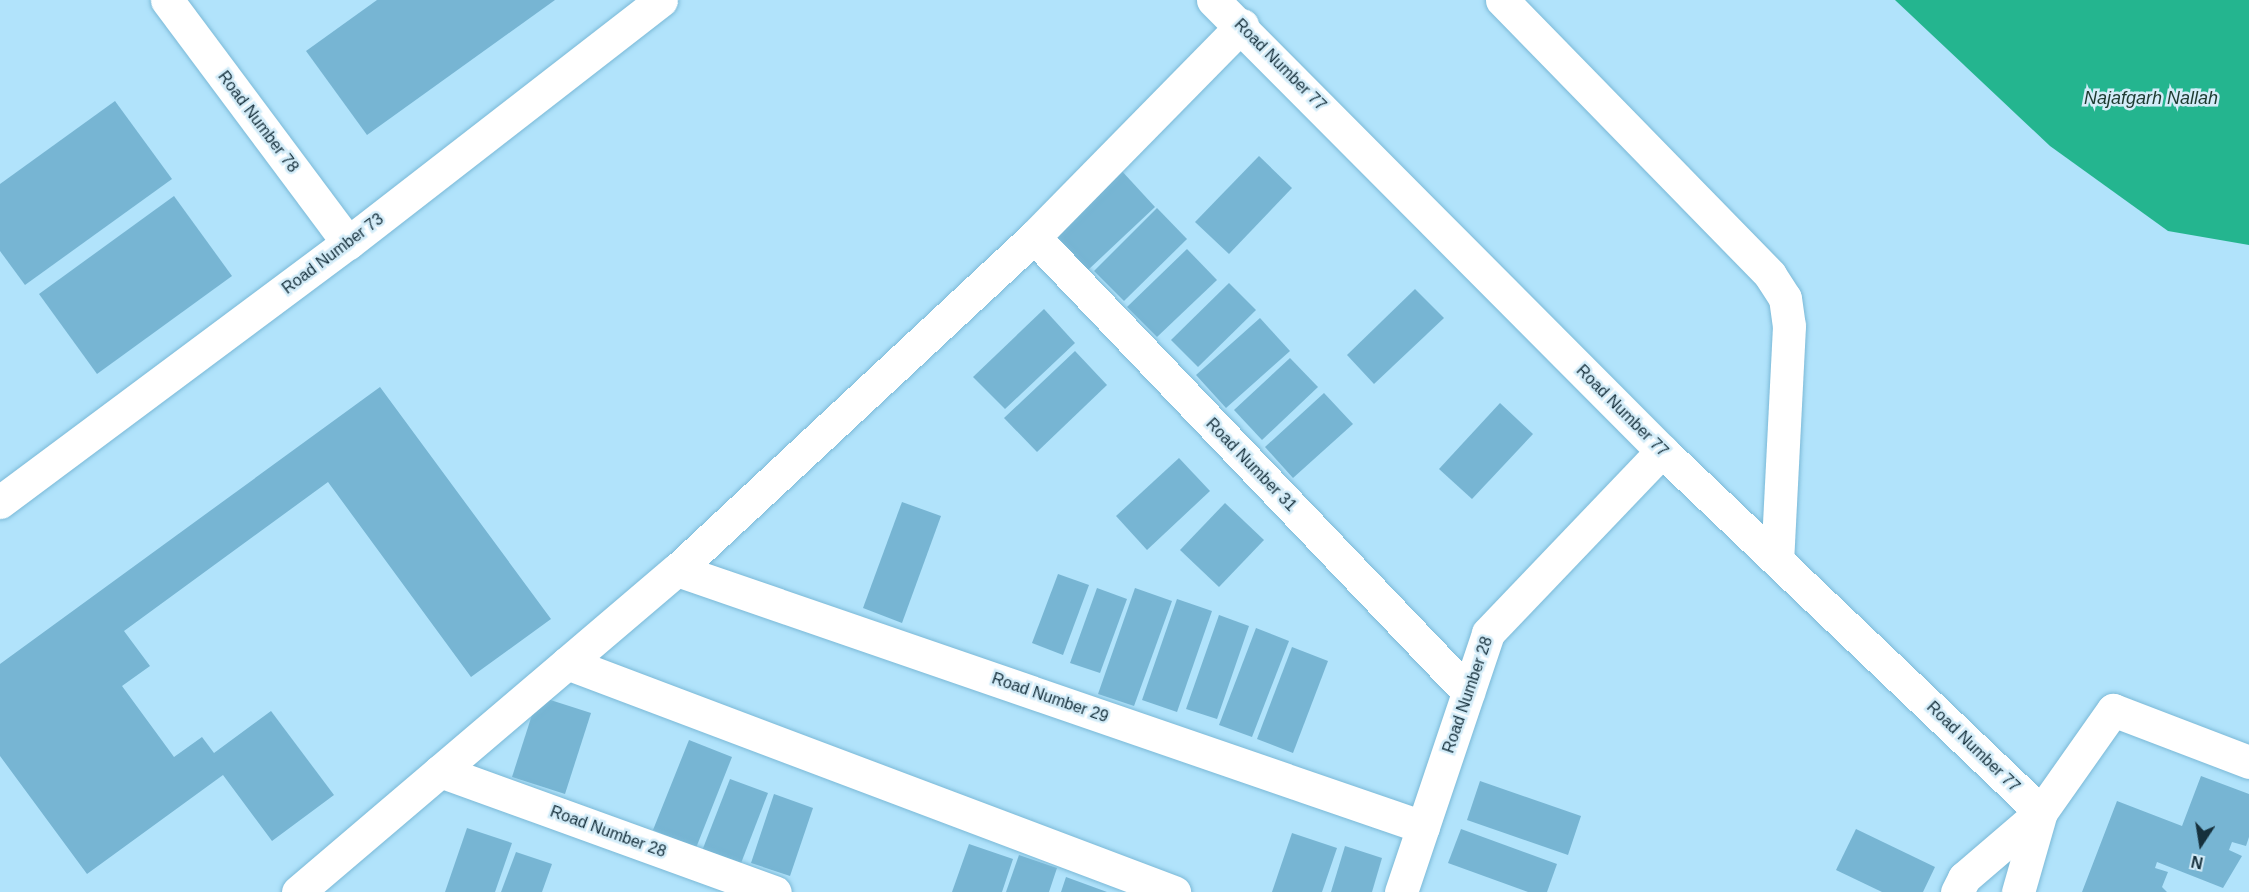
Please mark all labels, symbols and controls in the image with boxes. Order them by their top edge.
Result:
street label: Road Number 77 [1230,15,1330,115]
street label: Road Number 78 [214,68,302,176]
water label: Najafgarh Nallah [2084,87,2218,109]
street label: Road Number 73 [279,210,387,298]
street label: Road Number 77 [1572,361,1672,461]
street label: Road Number 31 [1202,415,1300,515]
street label: Road Number 28 [1439,634,1497,756]
street label: Road Number 29 [989,669,1111,727]
street label: Road Number 77 [1923,698,2023,796]
street label: Road Number 28 [547,802,669,862]
north arrow [2171,814,2231,874]
text: N [2190,853,2205,872]

